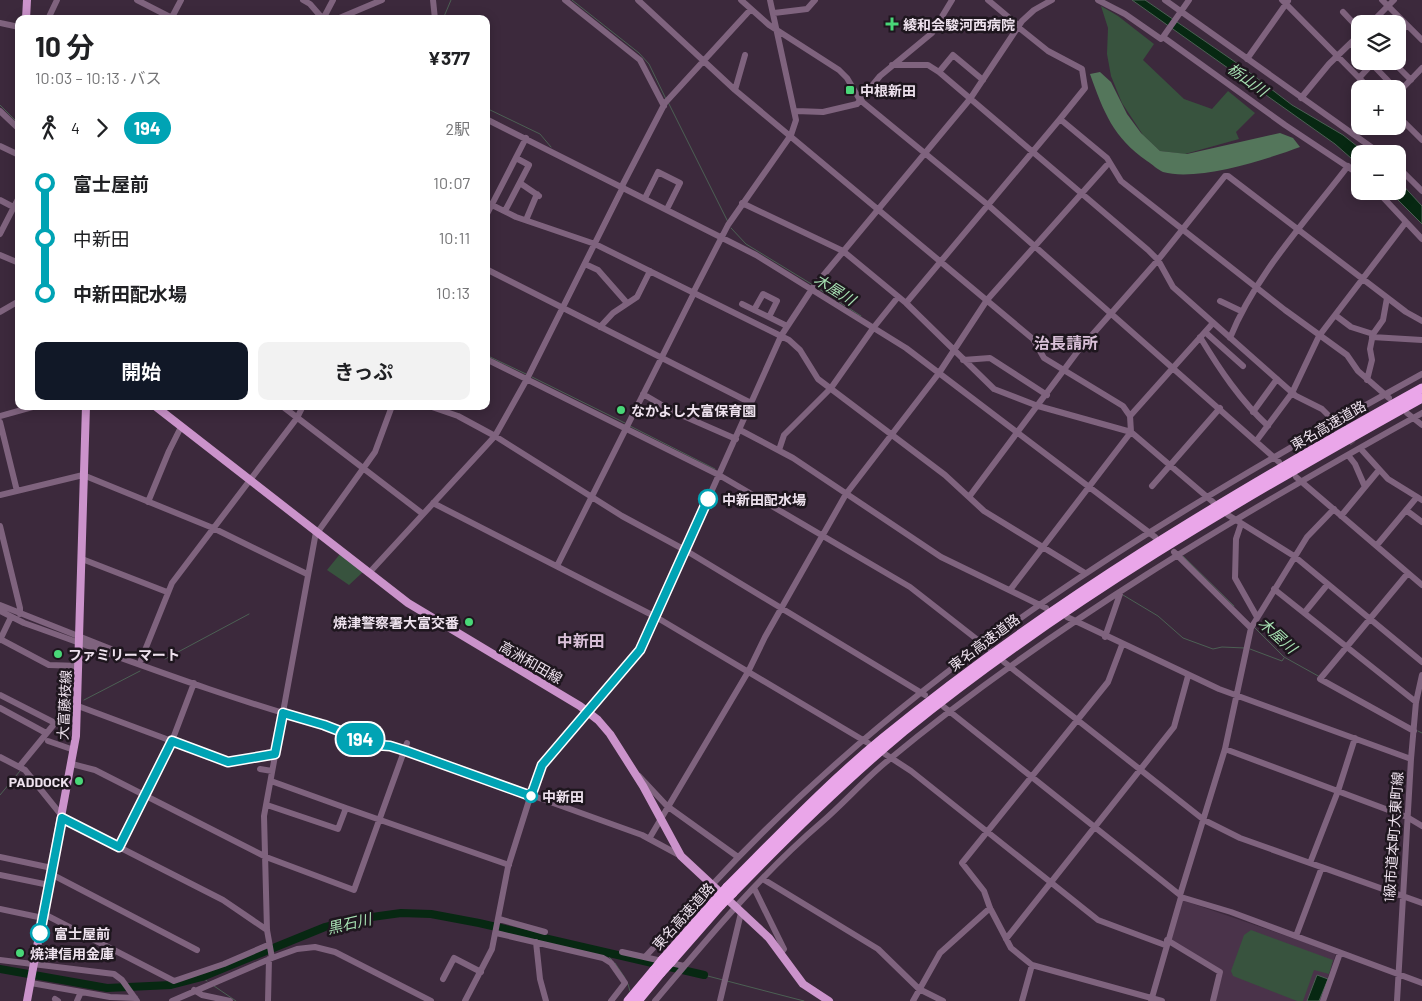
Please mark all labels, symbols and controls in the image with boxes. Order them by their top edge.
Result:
map controls [1351,15,1406,200]
button: layers [1351,15,1406,70]
place label: 綾和会駿河西病院 [903,16,1015,33]
marker: 綾和会駿河西病院 [885,17,899,31]
text: 10 分 [35,29,94,63]
text: ¥377 [428,46,470,69]
water label: 栃山川 [1225,58,1273,101]
text: 10:03 – 10:13 · バス [35,68,162,87]
button: + [1351,80,1406,135]
place label: 中根新田 [860,82,916,99]
marker: 中根新田 [844,84,856,96]
icon: walk [35,114,63,142]
icon: forward [88,114,116,142]
text: 194 [134,117,161,139]
text: 4 [71,118,80,137]
text: 2駅 [445,119,470,138]
button: − [1351,145,1406,200]
text: 富士屋前 [73,172,149,195]
text: 10:07 [433,173,470,192]
text: 中新田 [73,227,130,250]
text: 10:11 [439,228,470,247]
water label: 木屋川 [811,269,861,310]
text: 中新田配水場 [73,282,187,305]
text: 10:13 [436,283,470,302]
district label: 治長請所 [1034,333,1098,352]
button: 開始 [35,342,248,400]
button: きっぷ [258,342,470,400]
street label: 東名高速道路 [1287,397,1369,453]
place label: なかよし大富保育園 [631,402,756,419]
marker: なかよし大富保育園 [615,404,627,416]
marker: 中新田配水場 [698,489,718,509]
place label: 中新田配水場 [722,491,806,508]
street label: 東名高速道路 [945,610,1023,674]
water label: 木屋川 [1255,613,1302,658]
place label: 焼津警察署大富交番 [333,614,459,631]
marker: 焼津警察署大富交番 [463,616,475,628]
district label: 中新田 [557,631,605,650]
street label: 高洲和田線 [496,637,566,687]
place label: ファミリーマート [68,646,180,663]
marker: ファミリーマート [52,648,64,660]
street label: 大富藤枝線 [54,670,74,740]
line badge: 194 [331,723,389,755]
text: 194 [347,728,373,750]
street label: 1級市道本町大東町線 [1380,771,1406,903]
place label: PADDOCK [9,773,69,790]
marker: PADDOCK [73,775,85,787]
place label: 中新田 [542,788,584,805]
marker: 中新田 [524,789,538,803]
street label: 東名高速道路 [649,879,717,953]
water label: 黒石川 [325,909,375,937]
marker: 富士屋前 [30,923,50,943]
place label: 富士屋前 [54,925,110,942]
place label: 焼津信用金庫 [30,945,114,962]
marker: 焼津信用金庫 [14,947,26,959]

